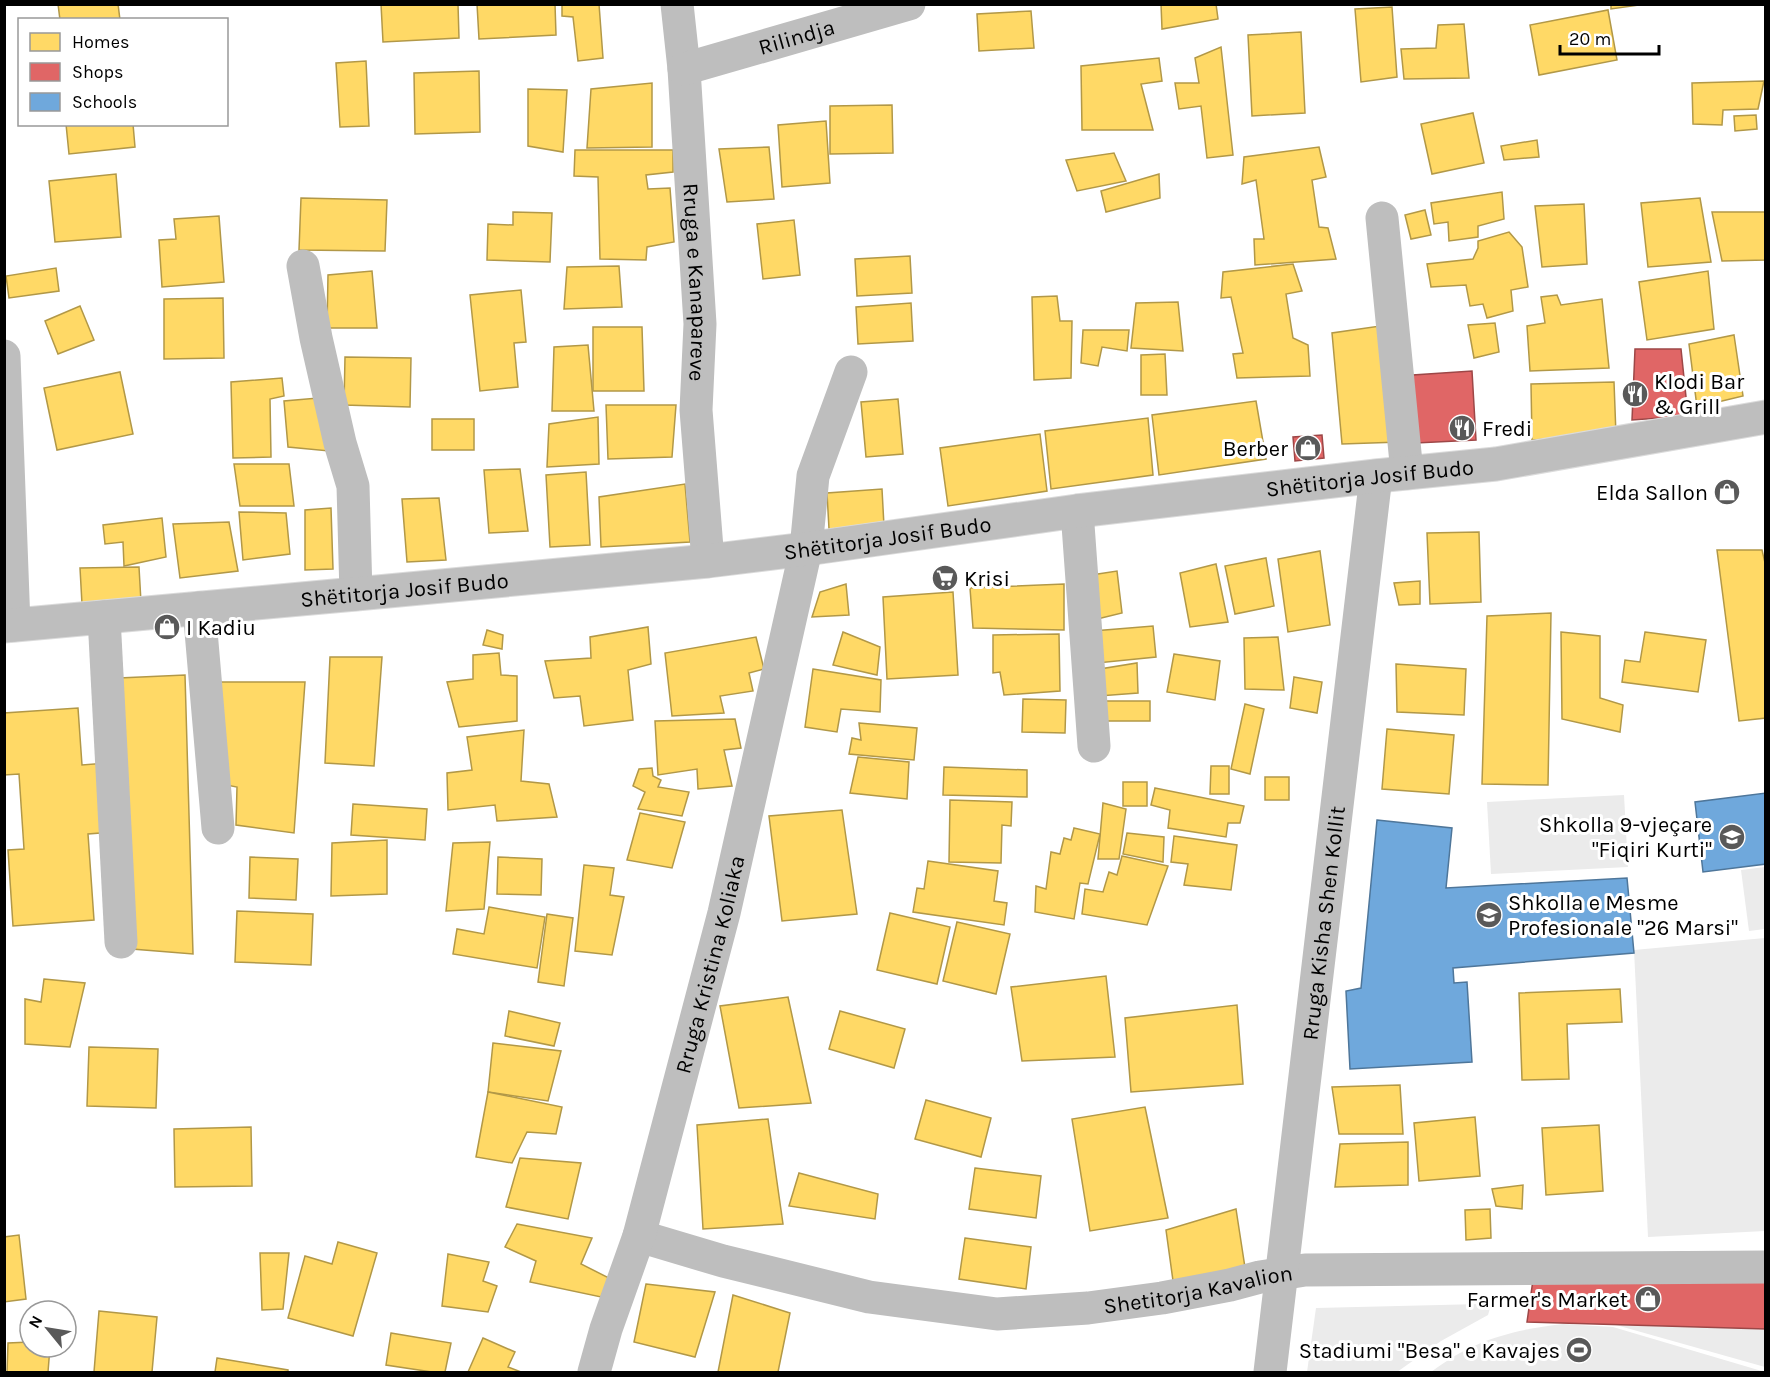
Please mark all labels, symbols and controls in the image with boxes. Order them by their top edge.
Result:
street label: Rilindja [756,14,838,61]
legend [18,18,228,126]
scale bar [1560,18,1659,56]
text: 20 m [1569,28,1611,50]
text: Homes [72,31,129,53]
text: Shops [72,61,124,83]
text: Schools [72,91,137,113]
street label: Rruga e Kanapareve [677,182,712,382]
place label: Klodi Bar & Grill [1654,369,1744,420]
restaurant icon: Klodi Bar & Grill [1620,379,1650,409]
restaurant icon: Fredi [1447,413,1477,443]
place label: Fredi [1482,416,1532,442]
shop icon: Berber [1293,433,1323,463]
place label: Berber [1223,436,1288,462]
street label: Shëtitorja Josif Budo [1264,454,1475,503]
shop icon: Elda Sallon [1712,477,1742,507]
place label: Elda Sallon [1596,480,1708,506]
street label: Shëtitorja Josif Budo [782,511,993,566]
supermarket icon: Krisi [930,563,960,593]
place label: Krisi [964,566,1010,592]
street label: Shëtitorja Josif Budo [299,568,510,613]
shop icon: I Kadiu [152,612,182,642]
place label: I Kadiu [186,615,256,641]
street label: Rruga Kisha Shen Kollit [1297,805,1351,1042]
place label: Shkolla 9-vjeçare "Fiqiri Kurti" [1539,812,1712,863]
school or university icon: Shkolla 9-vjeçare "Fiqiri Kurti" [1717,822,1747,852]
street label: Rruga Kristina Koliaka [670,853,751,1077]
place label: Shkolla e Mesme Profesionale "26 Marsi" [1508,890,1738,941]
school or university icon: Shkolla e Mesme Profesionale "26 Marsi" [1474,900,1504,930]
street label: Shetitorja Kavalion [1102,1260,1294,1320]
shop icon: Farmer's Market [1633,1284,1663,1314]
place label: Farmer's Market [1467,1287,1628,1313]
north arrow [18,1299,78,1359]
text: N [24,1312,47,1331]
sports icon: Stadiumi "Besa" e Kavajes [1564,1335,1594,1365]
place label: Stadiumi "Besa" e Kavajes [1299,1338,1560,1364]

